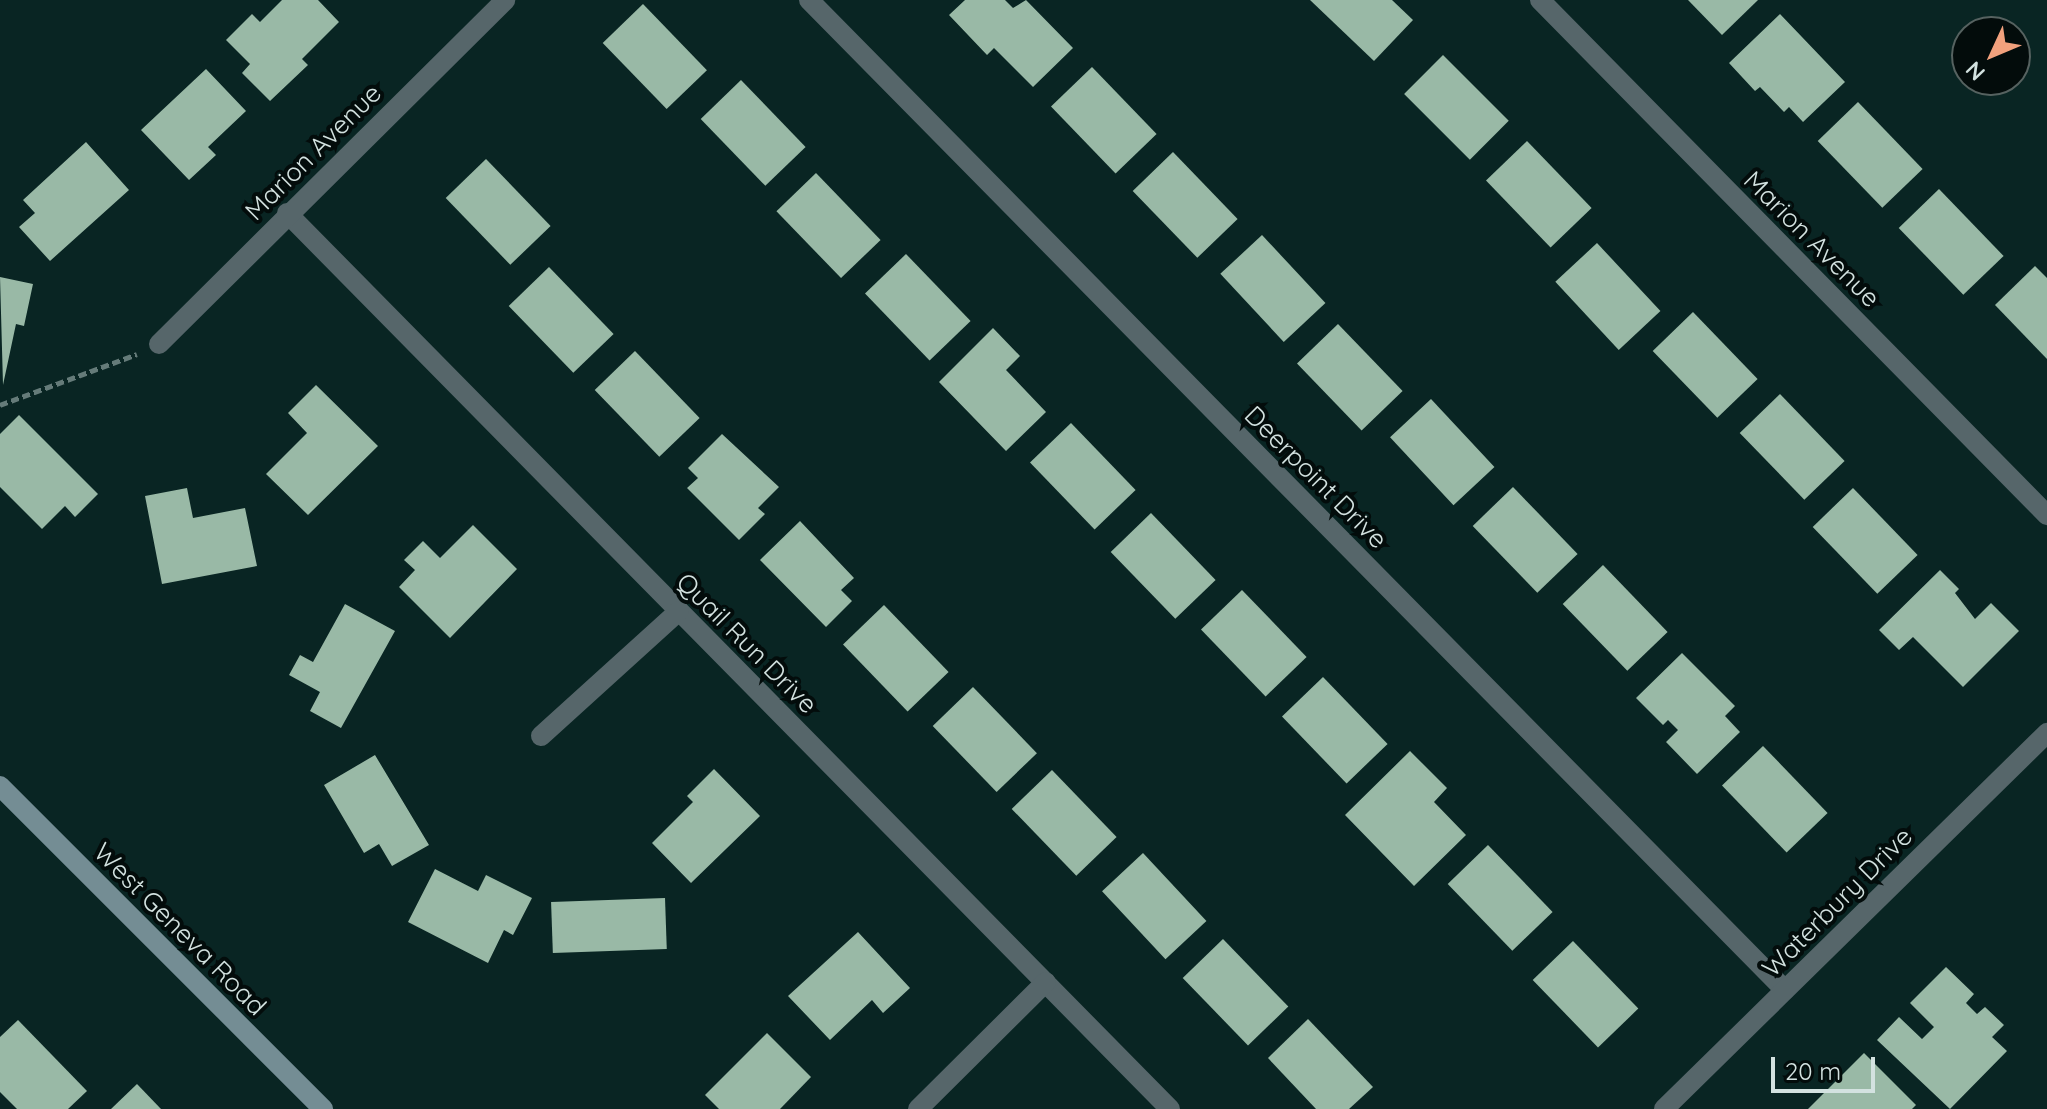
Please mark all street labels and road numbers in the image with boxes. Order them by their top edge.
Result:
street label: Marion Avenue [238,77,388,227]
street label: Marion Avenue [1737,164,1887,314]
street label: Deerpoint Drive [1238,399,1394,555]
street label: Quail Run Drive [670,566,824,720]
street label: Waterbury Drive [1756,821,1918,983]
street label: West Geneva Road [87,836,273,1022]

